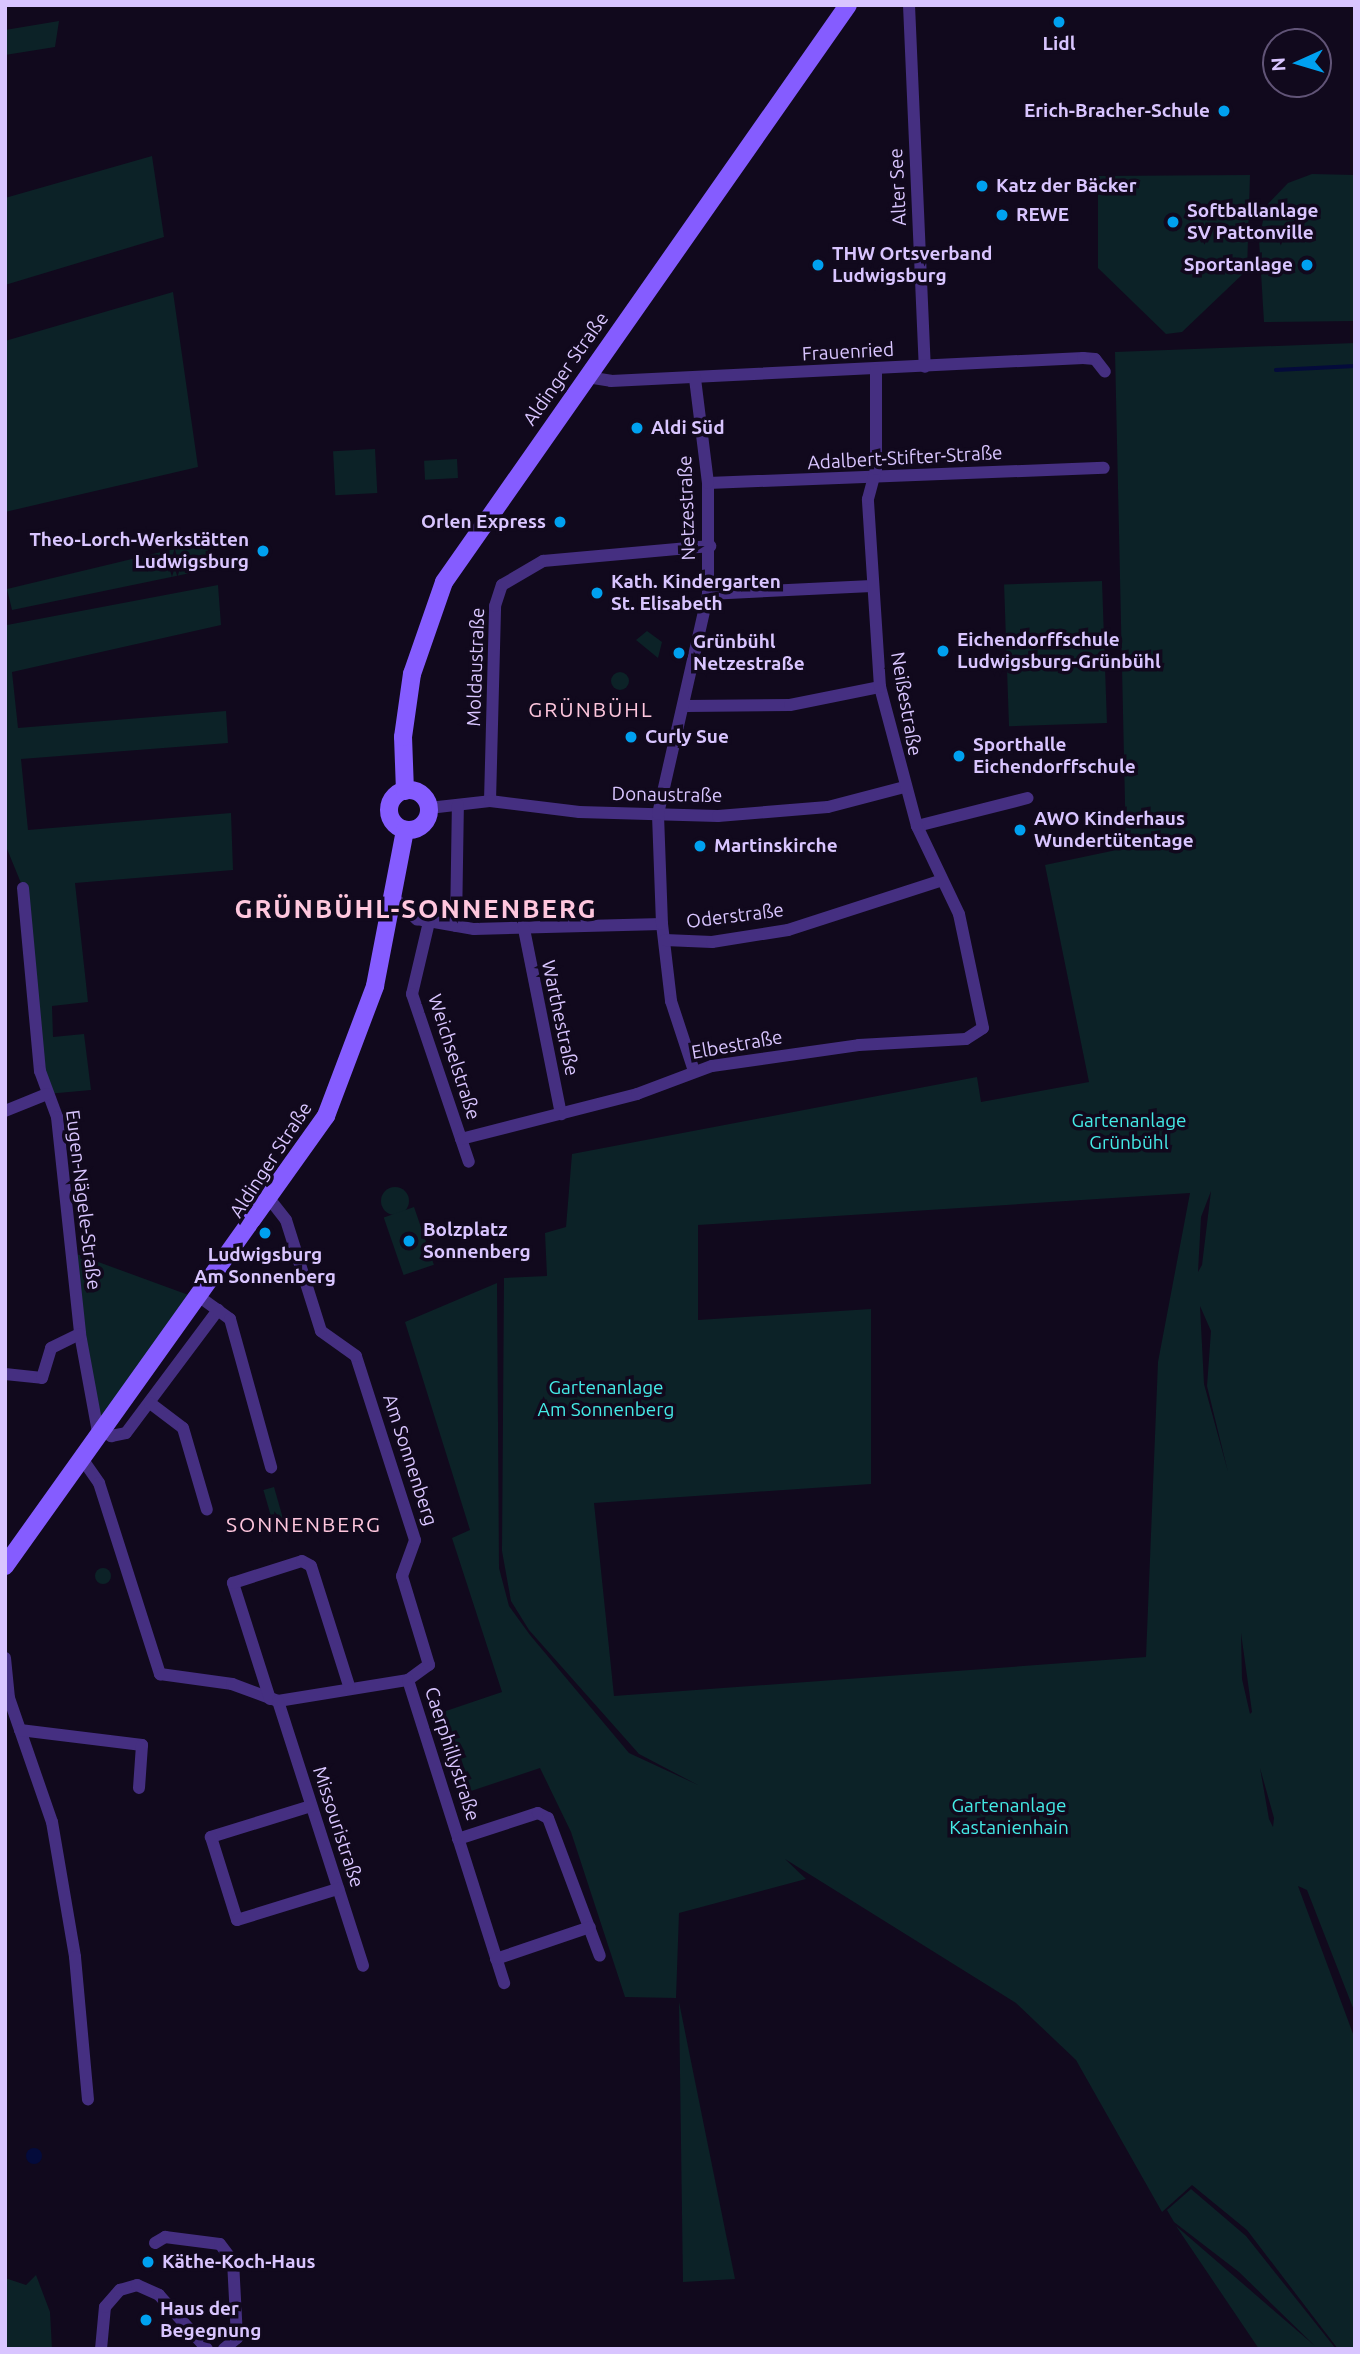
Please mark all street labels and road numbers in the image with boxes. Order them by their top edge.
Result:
street label: Alter See [885,148,911,226]
street label: Aldinger Straße [518,308,614,430]
street label: Frauenried [801,338,895,366]
street label: Adalbert-Stifter-Straße [807,442,1003,474]
street label: Netzestraße [674,455,700,561]
street label: Moldaustraße [463,607,489,727]
street label: Neißestraße [886,650,926,758]
street label: Donaustraße [612,783,722,807]
street label: Oderstraße [685,899,785,933]
street label: Warthestraße [537,958,583,1078]
street label: Weichselstraße [423,991,485,1123]
street label: Elbestraße [690,1026,784,1064]
street label: Aldinger Straße [225,1098,317,1222]
street label: Eugen-Nägele-Straße [61,1109,105,1291]
street label: Am Sonnenberg [378,1391,442,1529]
street label: Caerphillystraße [420,1684,484,1824]
street label: Missouristraße [308,1764,368,1890]

